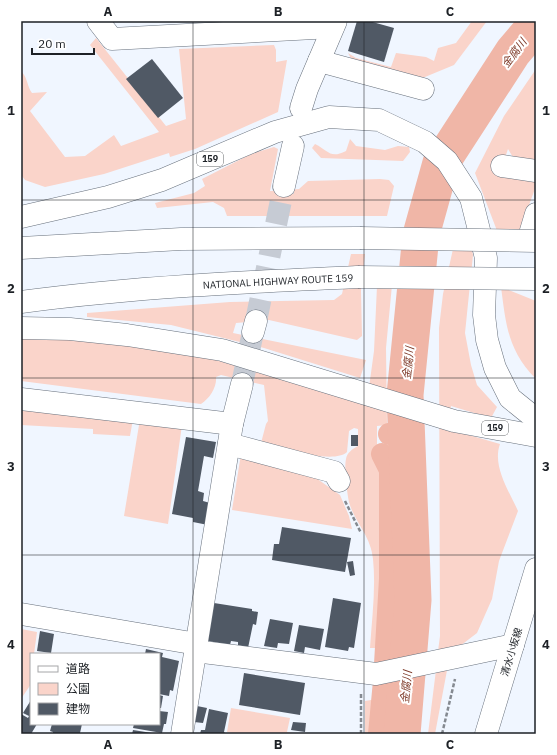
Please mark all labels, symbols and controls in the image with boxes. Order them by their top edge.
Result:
text: A [104,3,113,20]
text: B [274,3,283,20]
text: C [446,3,455,20]
scale bar [32,30,94,56]
water label: 金腐川 [498,35,530,70]
text: 20 m [38,36,66,51]
text: 1 [7,102,15,119]
text: 1 [542,102,550,119]
road number: 159 [197,152,223,166]
street label: NATIONAL HIGHWAY ROUTE 159 [202,271,354,292]
text: 2 [7,280,15,297]
text: 2 [542,280,550,297]
water label: 金腐川 [399,345,417,380]
road number: 159 [482,421,508,435]
text: 3 [7,458,15,475]
text: 3 [542,458,550,475]
street label: 清水小坂線 [498,626,525,678]
text: 4 [7,636,15,653]
text: 4 [542,636,550,653]
legend [30,653,160,725]
text: 道路 [66,661,90,676]
water label: 金腐川 [398,669,414,704]
text: 公園 [66,681,90,696]
text: 建物 [66,701,90,716]
text: A [104,736,113,753]
text: B [274,736,283,753]
text: C [446,736,455,753]

